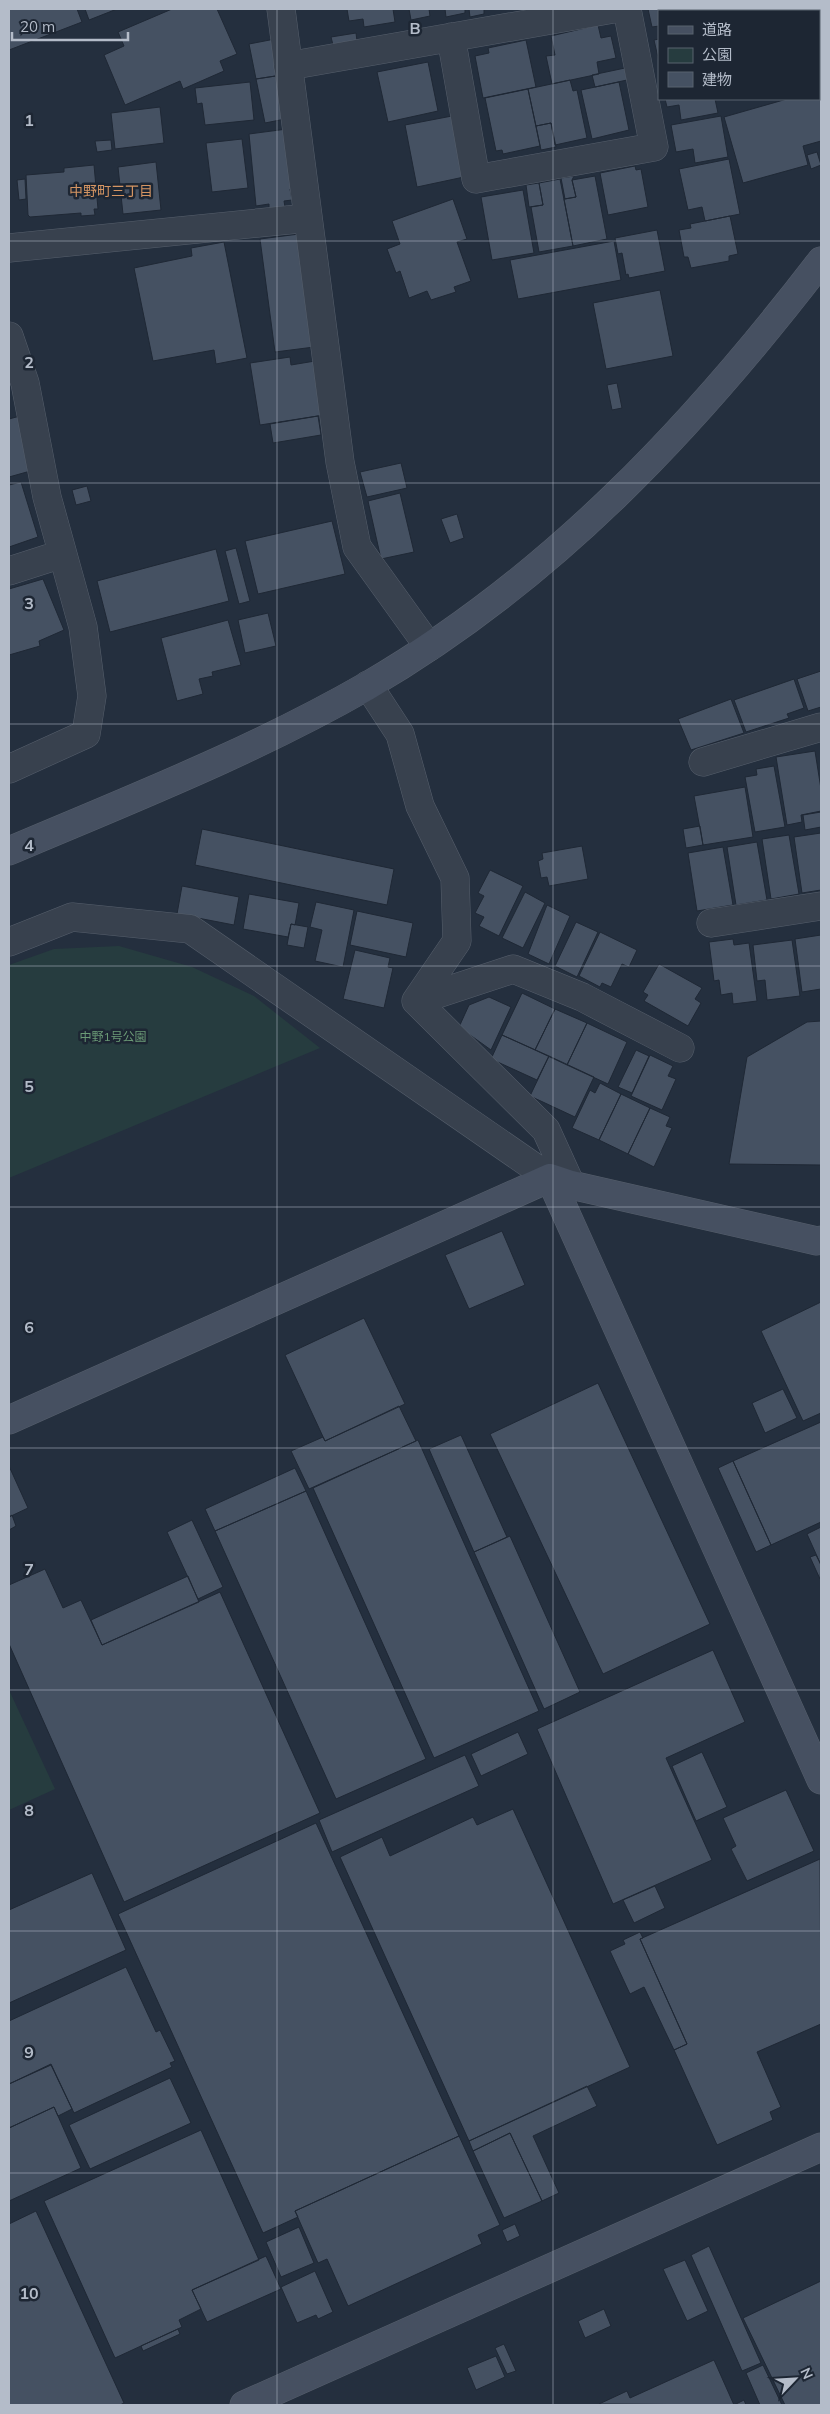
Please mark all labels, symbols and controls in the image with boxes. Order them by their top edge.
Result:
scale bar [12,10,129,42]
legend [658,10,820,100]
text: 20 m [20,17,55,36]
text: B [409,18,421,38]
text: 道路 [702,20,732,39]
text: 公園 [702,45,732,64]
text: 建物 [702,70,732,89]
text: 1 [24,110,34,130]
district label: 中野町三丁目 [69,182,153,200]
text: 2 [24,352,34,372]
text: 3 [24,593,34,613]
text: 4 [24,835,34,855]
park label: 中野1号公園 [79,1029,147,1044]
text: 5 [24,1076,34,1096]
text: 6 [24,1317,34,1337]
text: 7 [24,1559,34,1579]
text: 8 [24,1800,34,1820]
text: 9 [24,2042,34,2062]
text: 10 [19,2283,39,2303]
north arrow [770,2354,820,2404]
text: N [796,2365,817,2382]

